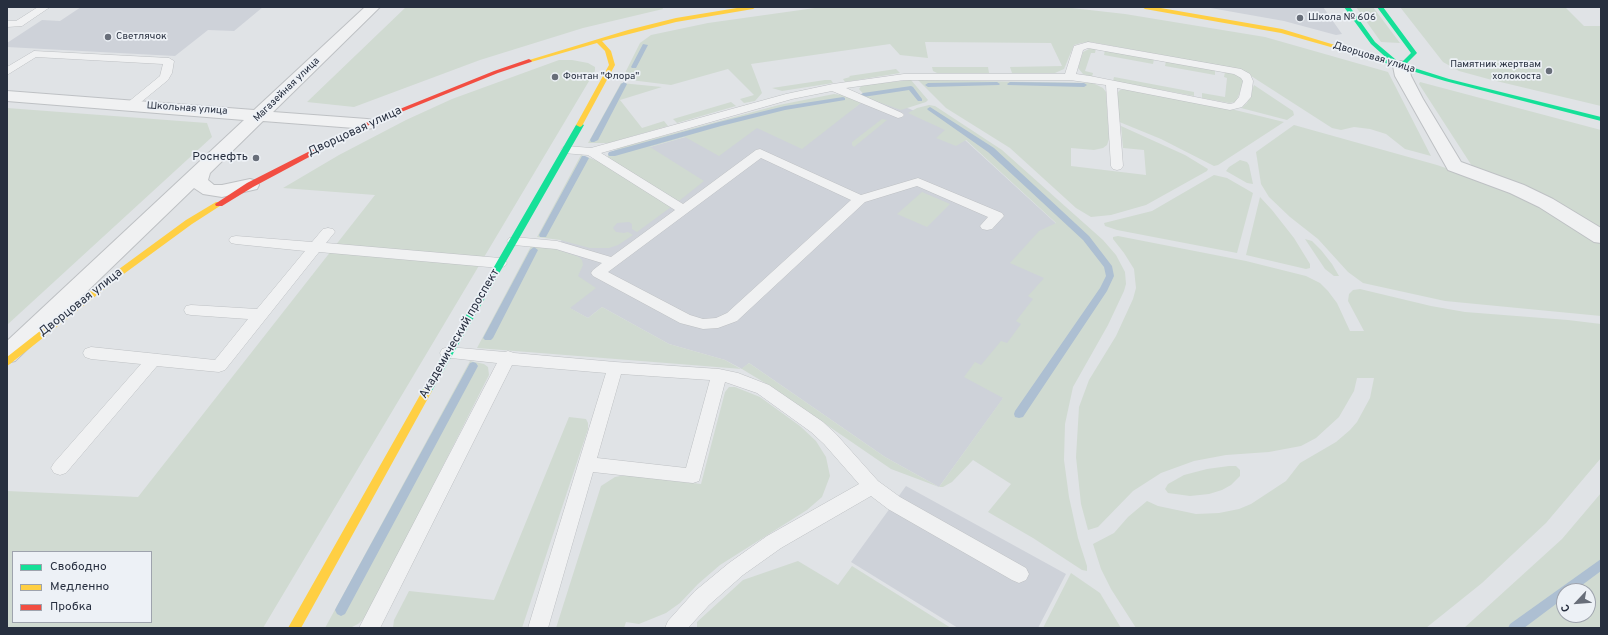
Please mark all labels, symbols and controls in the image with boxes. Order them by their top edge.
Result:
place label: Школа № 606 [1308,12,1376,24]
marker: Школа № 606 [1295,13,1305,23]
place label: Светлячок [116,31,167,43]
marker: Светлячок [103,32,113,42]
street label: Дворцовая улица [1332,40,1416,76]
street label: Магазейная улица [251,55,323,125]
place label: Памятник жертвам холокоста [1450,59,1541,82]
marker: Памятник жертвам холокоста [1544,66,1554,76]
place label: Фонтан "Флора" [563,71,639,83]
marker: Фонтан "Флора" [550,72,560,82]
street label: Школьная улица [146,100,228,118]
street label: Дворцовая улица [306,104,404,160]
place label: Роснефть [192,151,248,165]
marker: Роснефть [251,153,261,163]
street label: Дворцовая улица [36,266,126,340]
street label: Академический проспект [417,267,503,401]
legend [12,551,152,623]
text: Свободно [50,559,107,575]
text: Медленно [50,579,109,595]
north arrow [1556,583,1596,623]
text: Пробка [50,599,92,615]
text: С [1558,602,1574,614]

